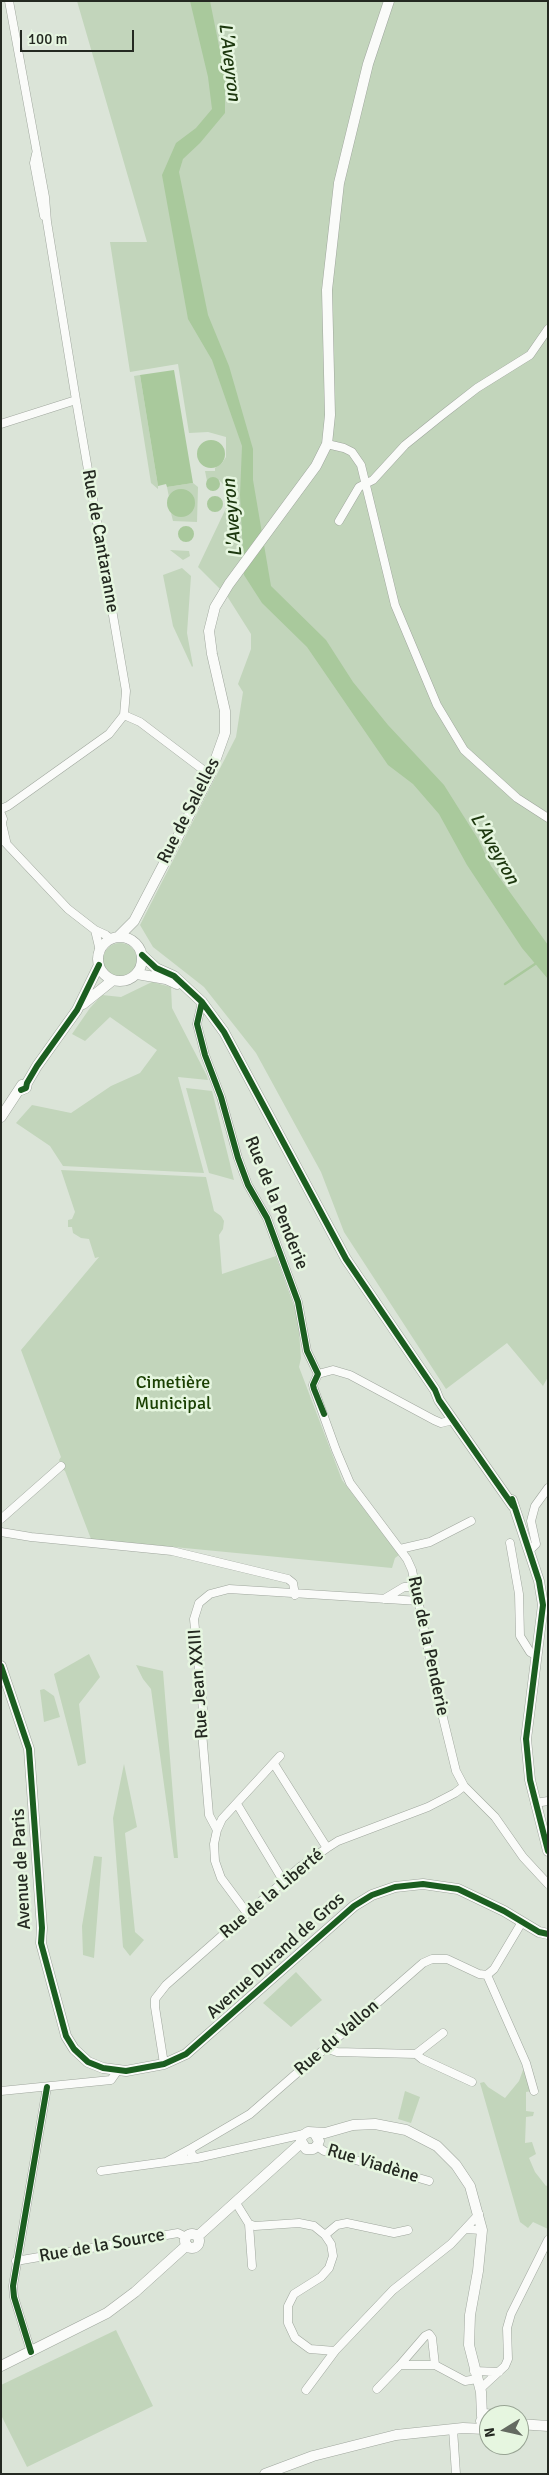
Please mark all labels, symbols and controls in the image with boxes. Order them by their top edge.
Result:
scale bar [22,20,136,52]
water label: L'Aveyron [213,22,245,102]
text: 100 m [28,30,68,48]
street label: Rue de Cantaranne [77,468,123,614]
water label: L'Aveyron [218,478,248,558]
street label: Rue de Salelles [153,754,225,868]
water label: L'Aveyron [465,809,523,889]
street label: Rue de la Penderie [239,1133,313,1273]
park label: Cimetière Municipal [135,1372,211,1415]
street label: Rue de la Penderie [403,1574,453,1718]
street label: Rue Jean XXIII [184,1628,214,1740]
street label: Avenue de Paris [8,1808,36,1930]
street label: Rue de la Liberté [216,1844,328,1944]
street label: Avenue Durand de Gros [203,1888,349,2024]
street label: Rue du Vallon [290,1996,384,2080]
street label: Rue Viadène [324,2140,422,2188]
street label: Rue de la Source [38,2224,166,2268]
north arrow [479,2405,529,2455]
text: N [481,2426,499,2438]

